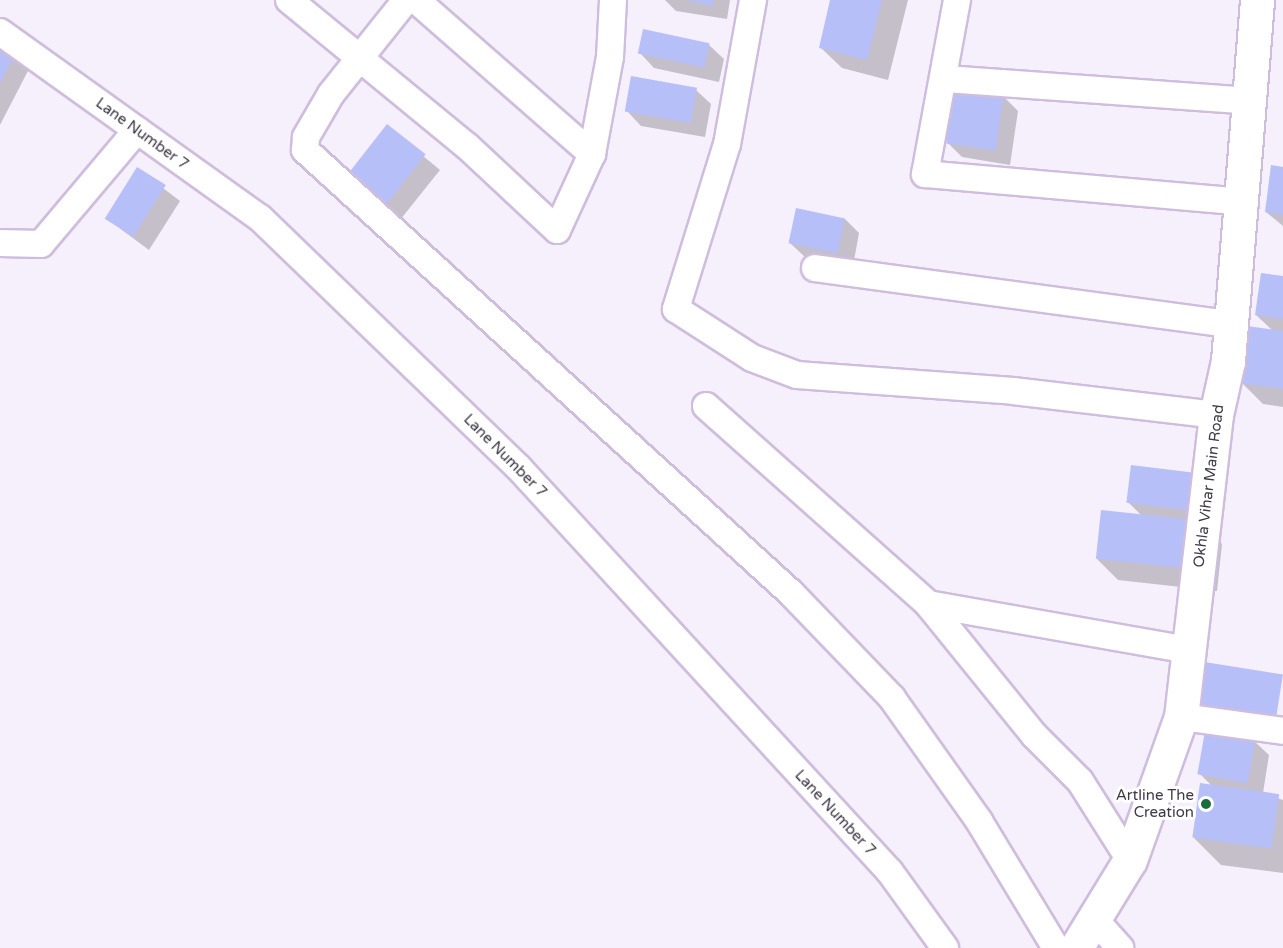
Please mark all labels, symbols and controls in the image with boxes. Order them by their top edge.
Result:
street label: Lane Number 7 [92,94,192,174]
street label: Okhla Vihar Main Road [1190,404,1228,568]
street label: Lane Number 7 [460,411,550,501]
street label: Lane Number 7 [791,767,879,859]
place label: Artline The Creation [1116,786,1194,821]
marker: Artline The Creation [1199,797,1213,811]

